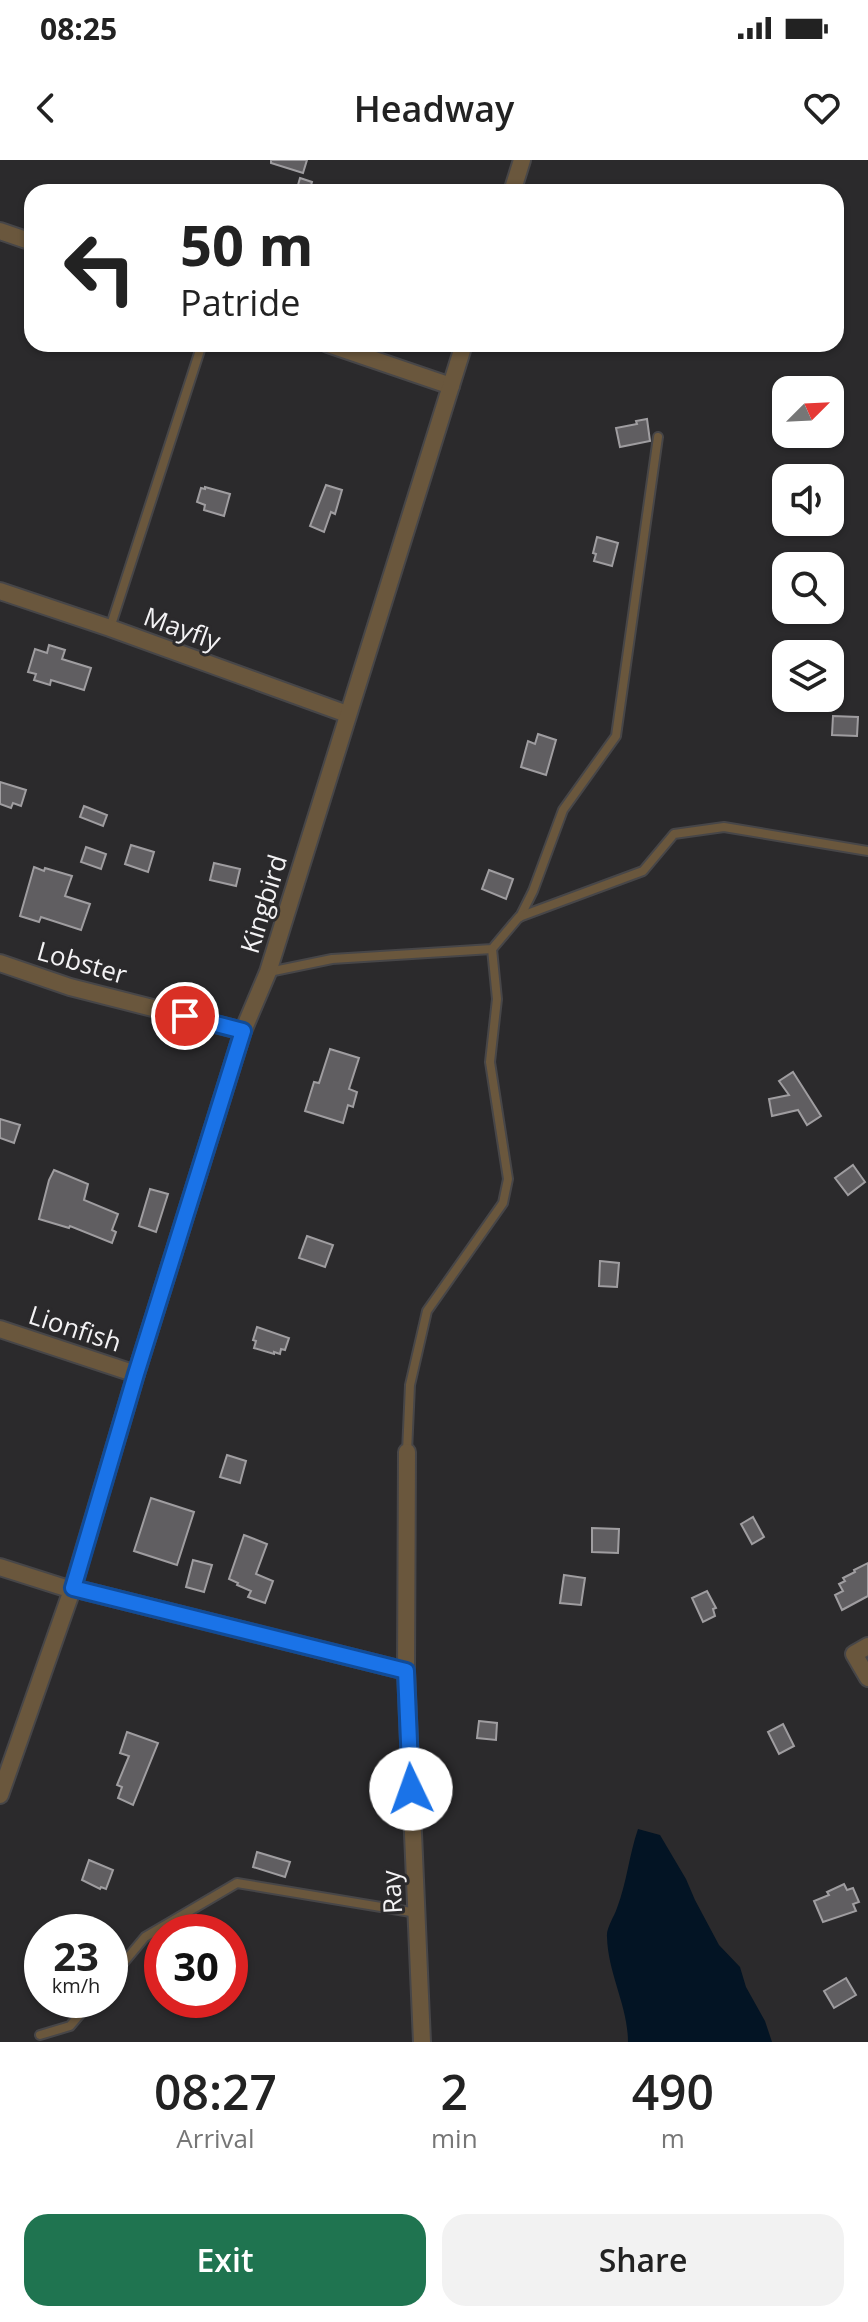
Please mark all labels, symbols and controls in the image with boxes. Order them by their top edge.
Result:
text: 08:25 [40,8,117,49]
text: Headway [354,84,514,133]
icon: back [24,86,68,130]
icon: heart [800,86,844,130]
text: 50 m [180,206,314,282]
icon: left [48,216,152,320]
text: Patride [180,278,301,327]
north arrow [772,376,844,448]
map controls [772,376,844,712]
button: sound [772,464,844,536]
button: search [772,552,844,624]
street label: Mayfly [139,598,227,659]
button: layers [772,640,844,712]
street label: Kingbird [231,850,295,958]
street label: Lobster [33,932,132,992]
pin [151,982,219,1050]
icon: arrive [163,994,207,1038]
street label: Lionfish [24,1296,126,1360]
position arrow [369,1747,453,1831]
street label: Ray [372,1868,410,1915]
speed limit sign: 30 [144,1914,248,2018]
text: 23 [53,1928,99,1983]
text: km/h [52,1972,100,1999]
text: 08:27 [154,2059,277,2124]
text: 2 [441,2059,468,2124]
text: 490 [632,2059,714,2124]
text: Arrival [176,2120,255,2156]
text: min [431,2120,478,2156]
text: m [661,2120,685,2156]
button: Exit [24,2214,426,2306]
button: Share [442,2214,844,2306]

